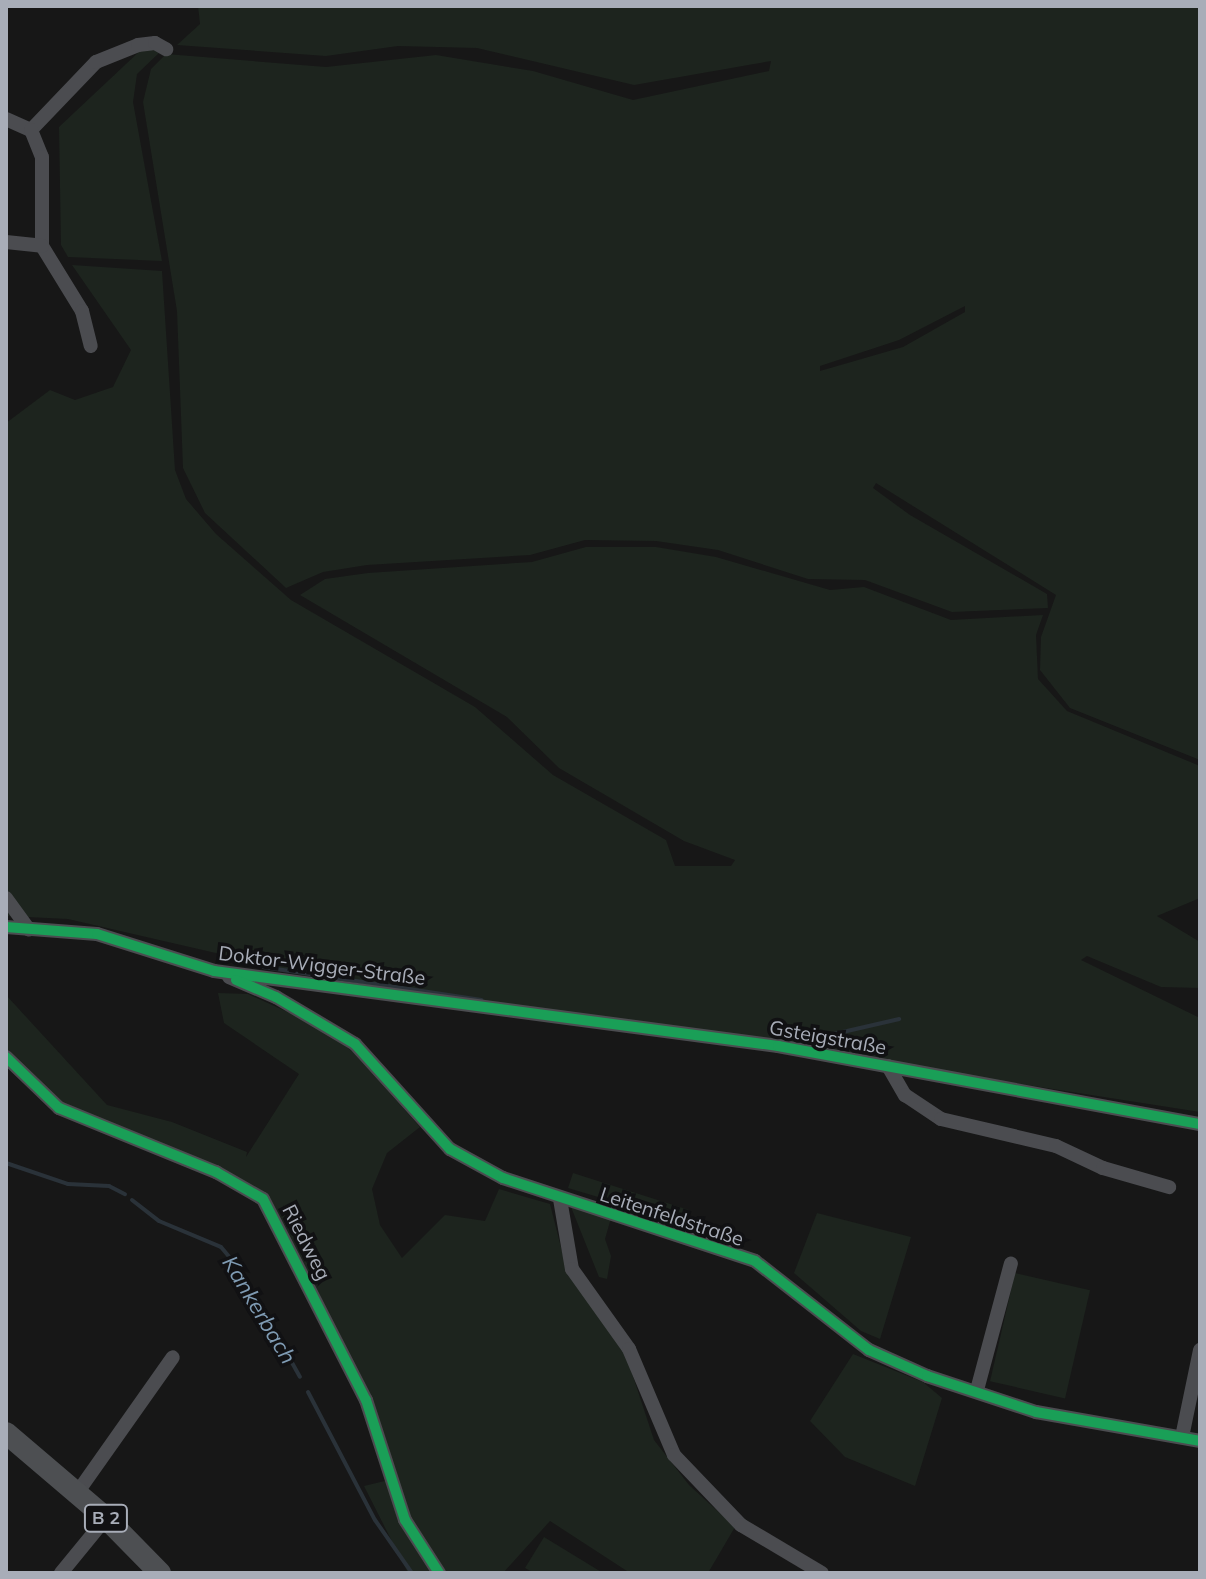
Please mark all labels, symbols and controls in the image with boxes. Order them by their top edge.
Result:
street label: Doktor-Wigger-Straße [217,940,427,990]
street label: Gsteigstraße [768,1015,888,1059]
street label: Leitenfeldstraße [597,1181,747,1251]
street label: Riedweg [278,1200,336,1284]
water label: Kankerbach [216,1251,302,1369]
road number: B 2 [82,1504,130,1532]

